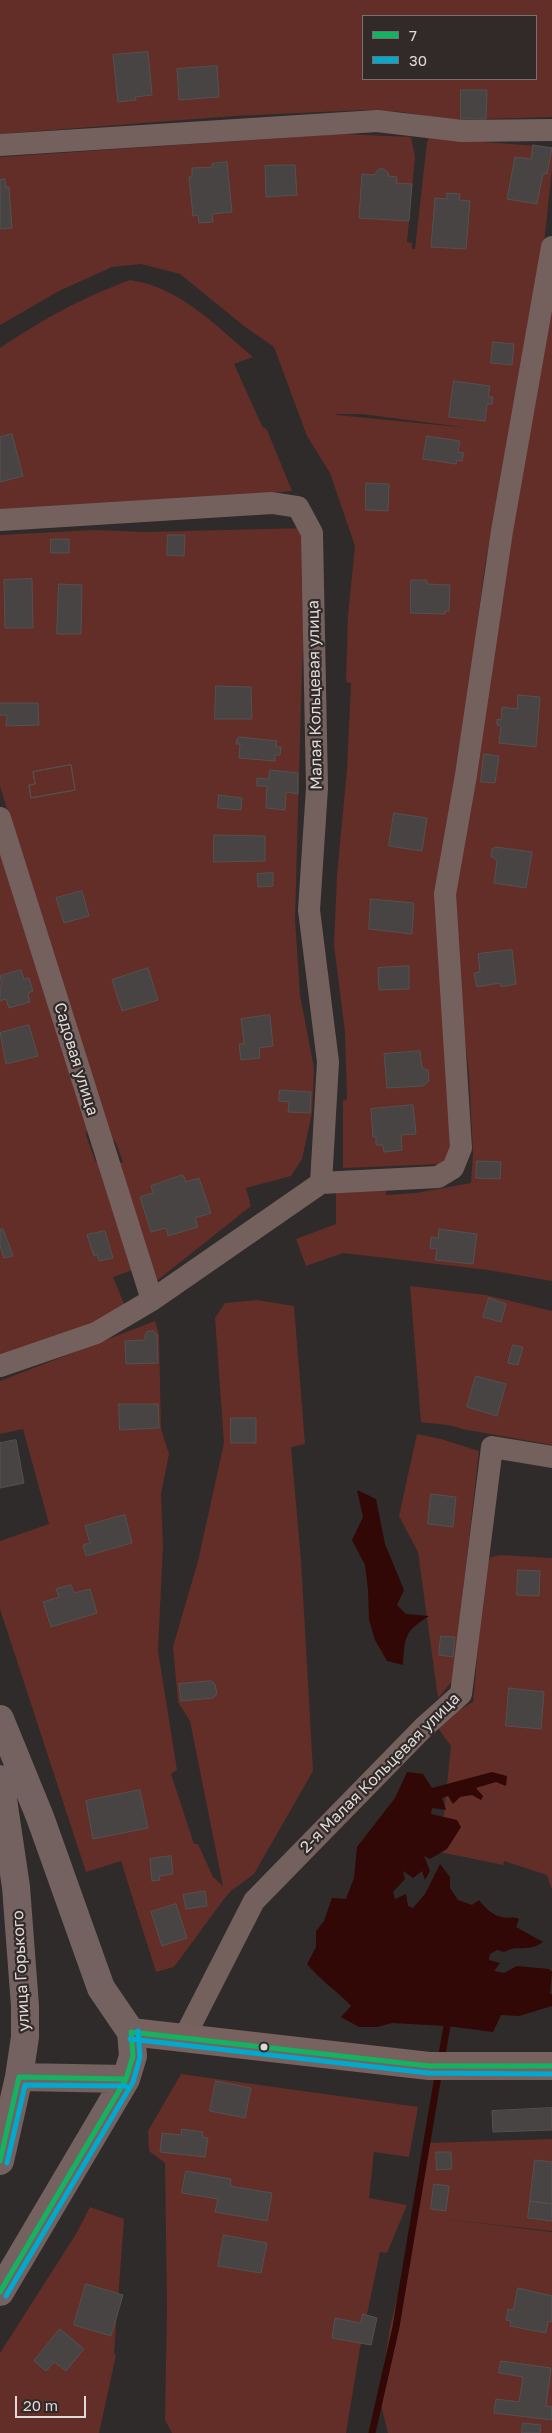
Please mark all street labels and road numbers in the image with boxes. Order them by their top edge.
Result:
street label: Малая Кольцевая улица [304,600,326,790]
street label: Садовая улица [50,1000,102,1118]
street label: 2-я Малая Кольцевая улица [296,1689,464,1857]
street label: улица Горького [8,1910,34,2032]

